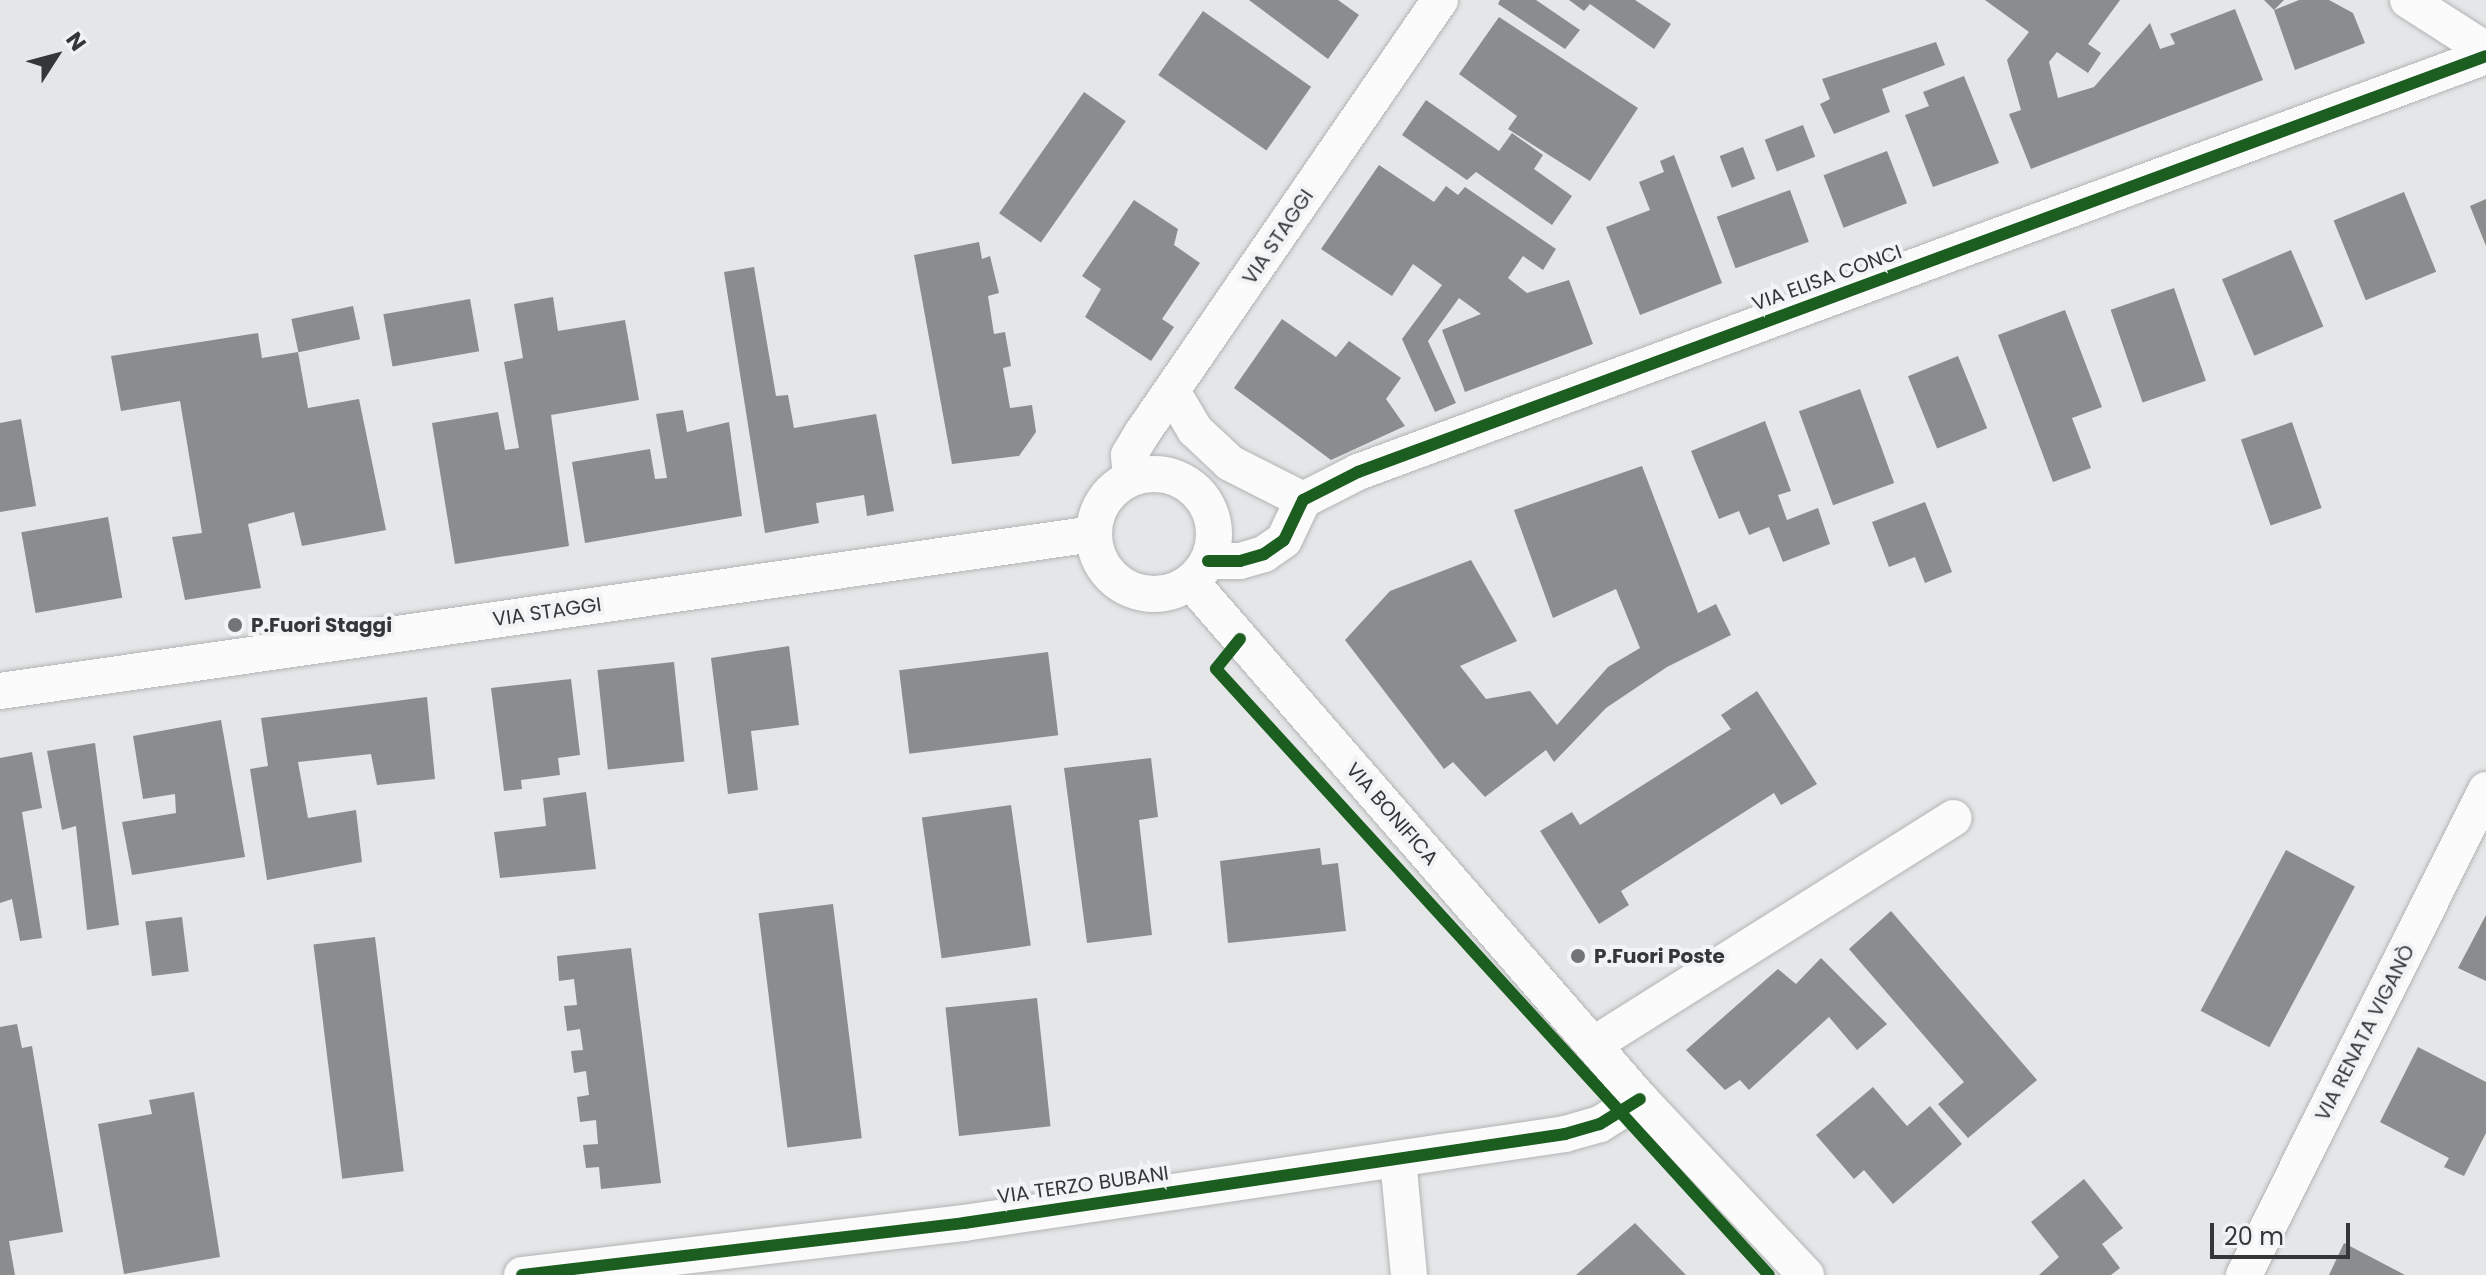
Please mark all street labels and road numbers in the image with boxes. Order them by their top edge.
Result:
street label: VIA STAGGI [1237,185,1319,289]
street label: VIA ELISA CONCI [1749,240,1905,316]
street label: VIA STAGGI [491,593,603,631]
street label: VIA BONIFICA [1341,758,1443,870]
street label: VIA RENATA VIGANÒ [2310,941,2420,1125]
street label: VIA TERZO BUBANI [996,1161,1170,1209]

